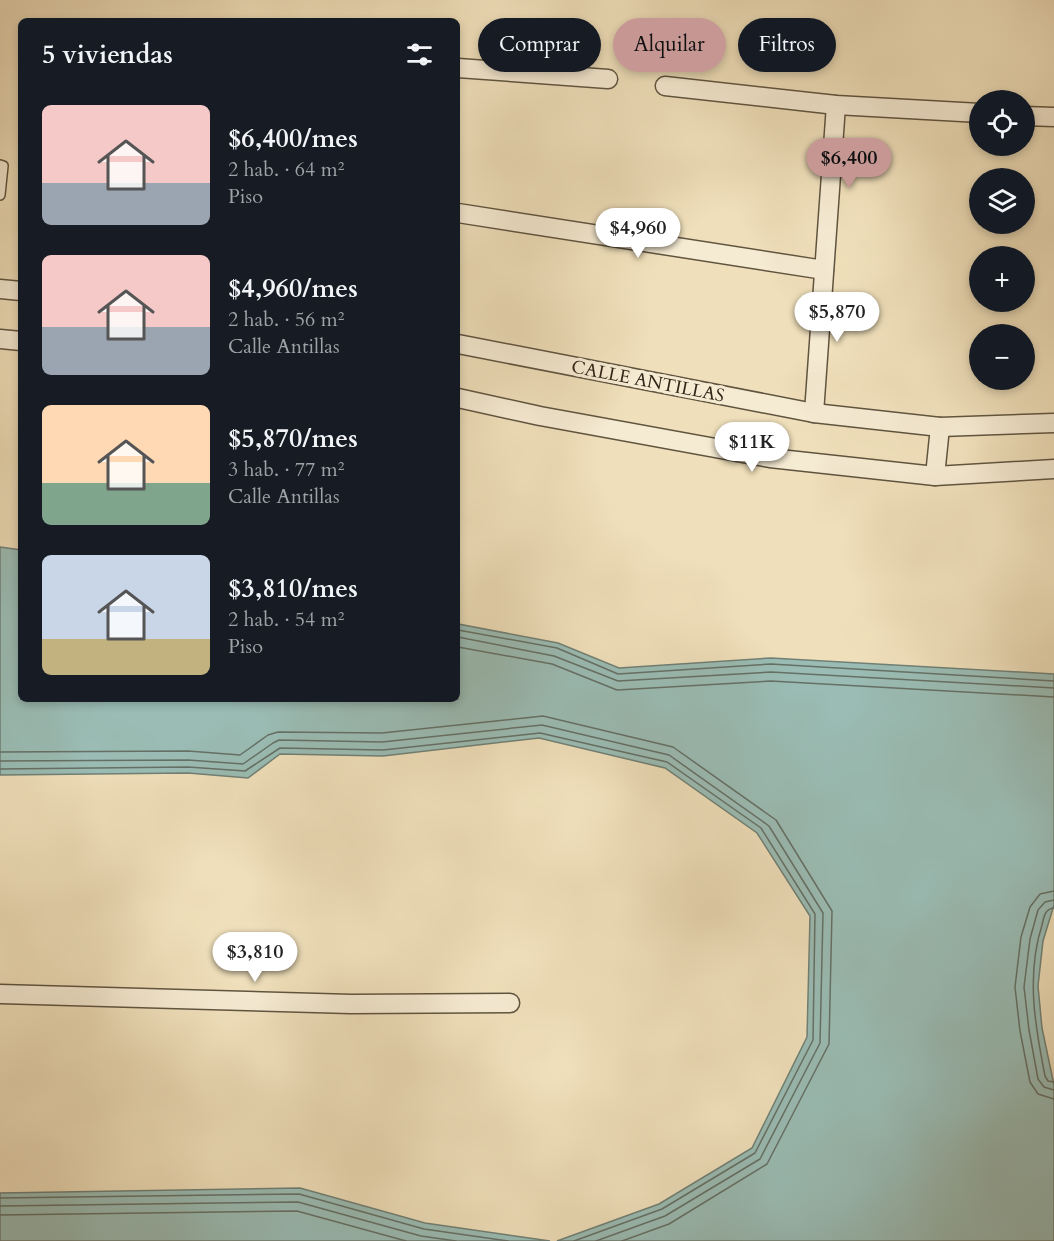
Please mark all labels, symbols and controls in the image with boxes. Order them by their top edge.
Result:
chip: Comprar [478,18,601,72]
chip: Alquilar [613,18,726,72]
chip: Filtros [738,18,836,72]
text: 5 viviendas [42,37,173,72]
icon: filters [403,38,436,71]
map controls [969,90,1035,390]
button: locate [969,90,1035,156]
text: $6,400/mes [228,121,358,156]
icon: home [90,129,162,201]
pin: $6,400 [800,138,898,189]
text: $6,400 [820,144,878,171]
text: 2 hab. · 64 m² [228,156,344,183]
button: layers [969,168,1035,234]
text: Piso [228,183,263,210]
pin: $4,960 [589,208,687,259]
text: $4,960 [609,214,667,241]
button: + [969,246,1035,312]
text: $4,960/mes [228,271,358,306]
icon: home [90,279,162,351]
pin: $5,870 [788,292,886,343]
text: $5,870 [808,298,866,325]
text: 2 hab. · 56 m² [228,306,344,333]
button: − [969,324,1035,390]
text: Calle Antillas [228,333,340,360]
street label: CALLE ANTILLAS [569,354,727,409]
text: $5,870/mes [228,421,358,456]
pin: $11K [716,422,788,473]
text: $11K [729,428,775,455]
icon: home [90,429,162,501]
text: 3 hab. · 77 m² [228,456,344,483]
text: Calle Antillas [228,483,340,510]
text: $3,810/mes [228,571,358,606]
icon: home [90,579,162,651]
text: 2 hab. · 54 m² [228,606,344,633]
text: Piso [228,633,263,660]
pin: $3,810 [206,932,304,983]
text: $3,810 [226,938,284,965]

